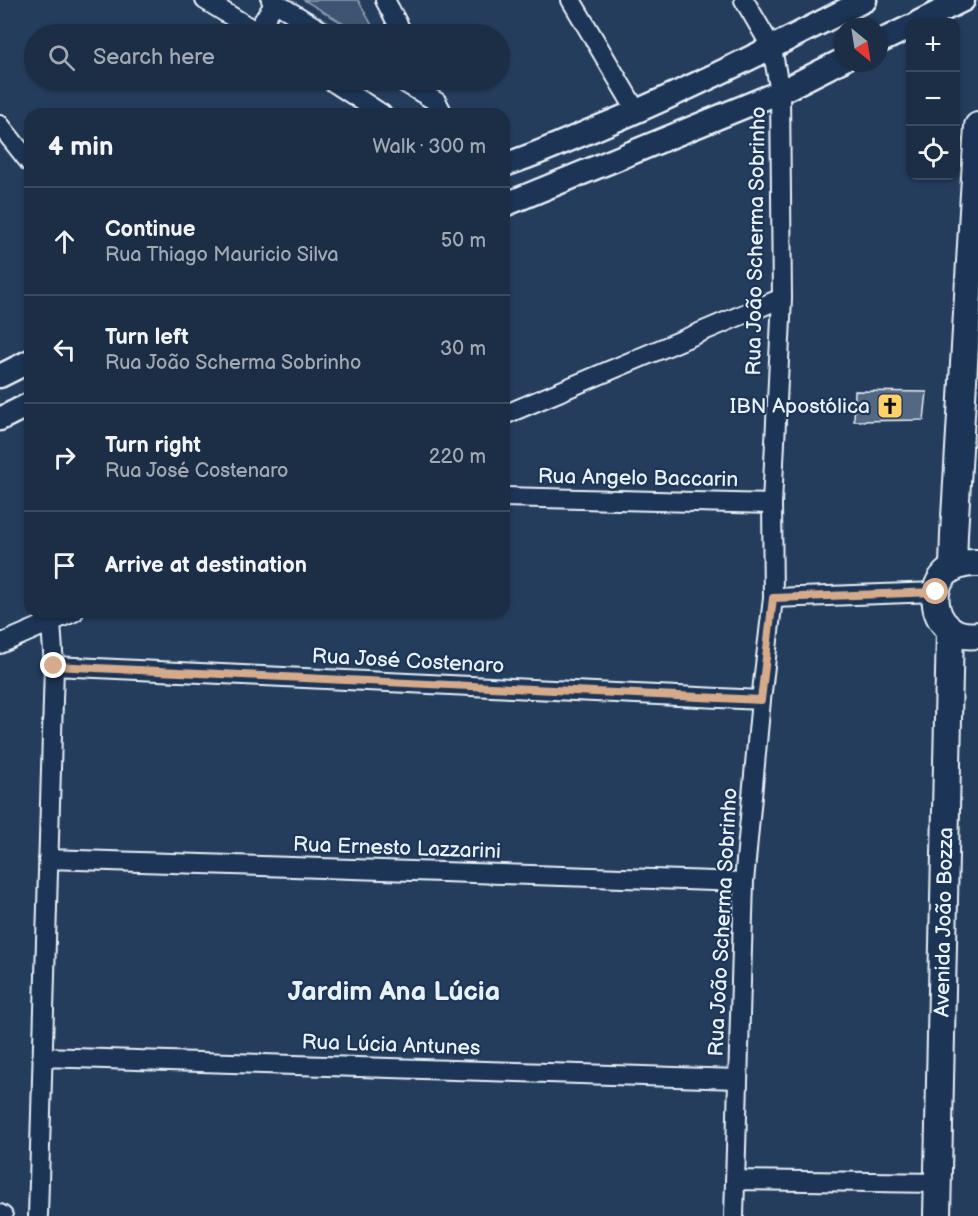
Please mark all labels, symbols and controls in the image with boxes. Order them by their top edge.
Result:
north arrow [834,18,888,72]
map controls [906,18,960,180]
button: + [906,18,960,72]
search box [24,24,510,90]
icon: search [45,41,78,74]
text: Search here [93,44,215,71]
button: − [906,72,960,126]
street label: Rua João Scherma Sobrinho [741,106,771,376]
button: locate [906,126,960,180]
text: 4 min [48,132,113,163]
text: Walk · 300 m [373,135,486,159]
text: Continue [105,216,195,243]
icon: ahead [48,225,81,258]
text: 50 m [441,229,486,253]
text: Rua Thiago Mauricio Silva [105,243,339,267]
text: Turn left [105,324,189,351]
icon: left [48,333,81,366]
text: 30 m [440,337,486,361]
text: Rua João Scherma Sobrinho [105,351,361,375]
church icon: IBN Apostólica [875,391,905,421]
place label: IBN Apostólica [730,394,870,419]
text: Turn right [105,432,201,459]
icon: right [48,441,81,474]
text: 220 m [429,445,486,469]
text: Rua José Costenaro [105,459,288,483]
street label: Rua Angelo Baccarin [538,464,738,492]
icon: arrive [48,549,81,582]
text: Arrive at destination [105,552,307,579]
route start [922,578,948,604]
street label: Rua José Costenaro [311,643,505,679]
route end [40,652,66,678]
street label: Rua João Scherma Sobrinho [703,787,743,1057]
street label: Avenida João Bozza [929,827,958,1017]
street label: Rua Ernesto Lazzarini [293,832,501,864]
district label: Jardim Ana Lúcia [288,976,500,1008]
street label: Rua Lúcia Antunes [301,1029,481,1061]

